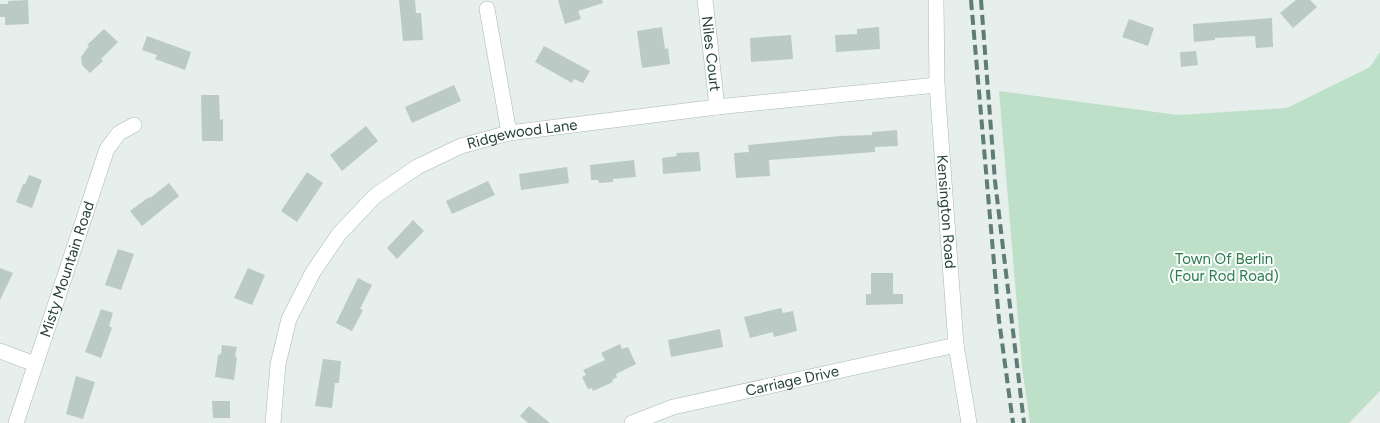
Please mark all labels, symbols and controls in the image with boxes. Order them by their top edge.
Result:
street label: Niles Court [698,15,724,93]
street label: Ridgewood Lane [465,116,578,153]
street label: Kensington Road [933,154,959,269]
street label: Misty Mountain Road [36,199,98,339]
park label: Town Of Berlin (Four Rod Road) [1169,250,1279,285]
street label: Carriage Drive [744,362,841,400]

